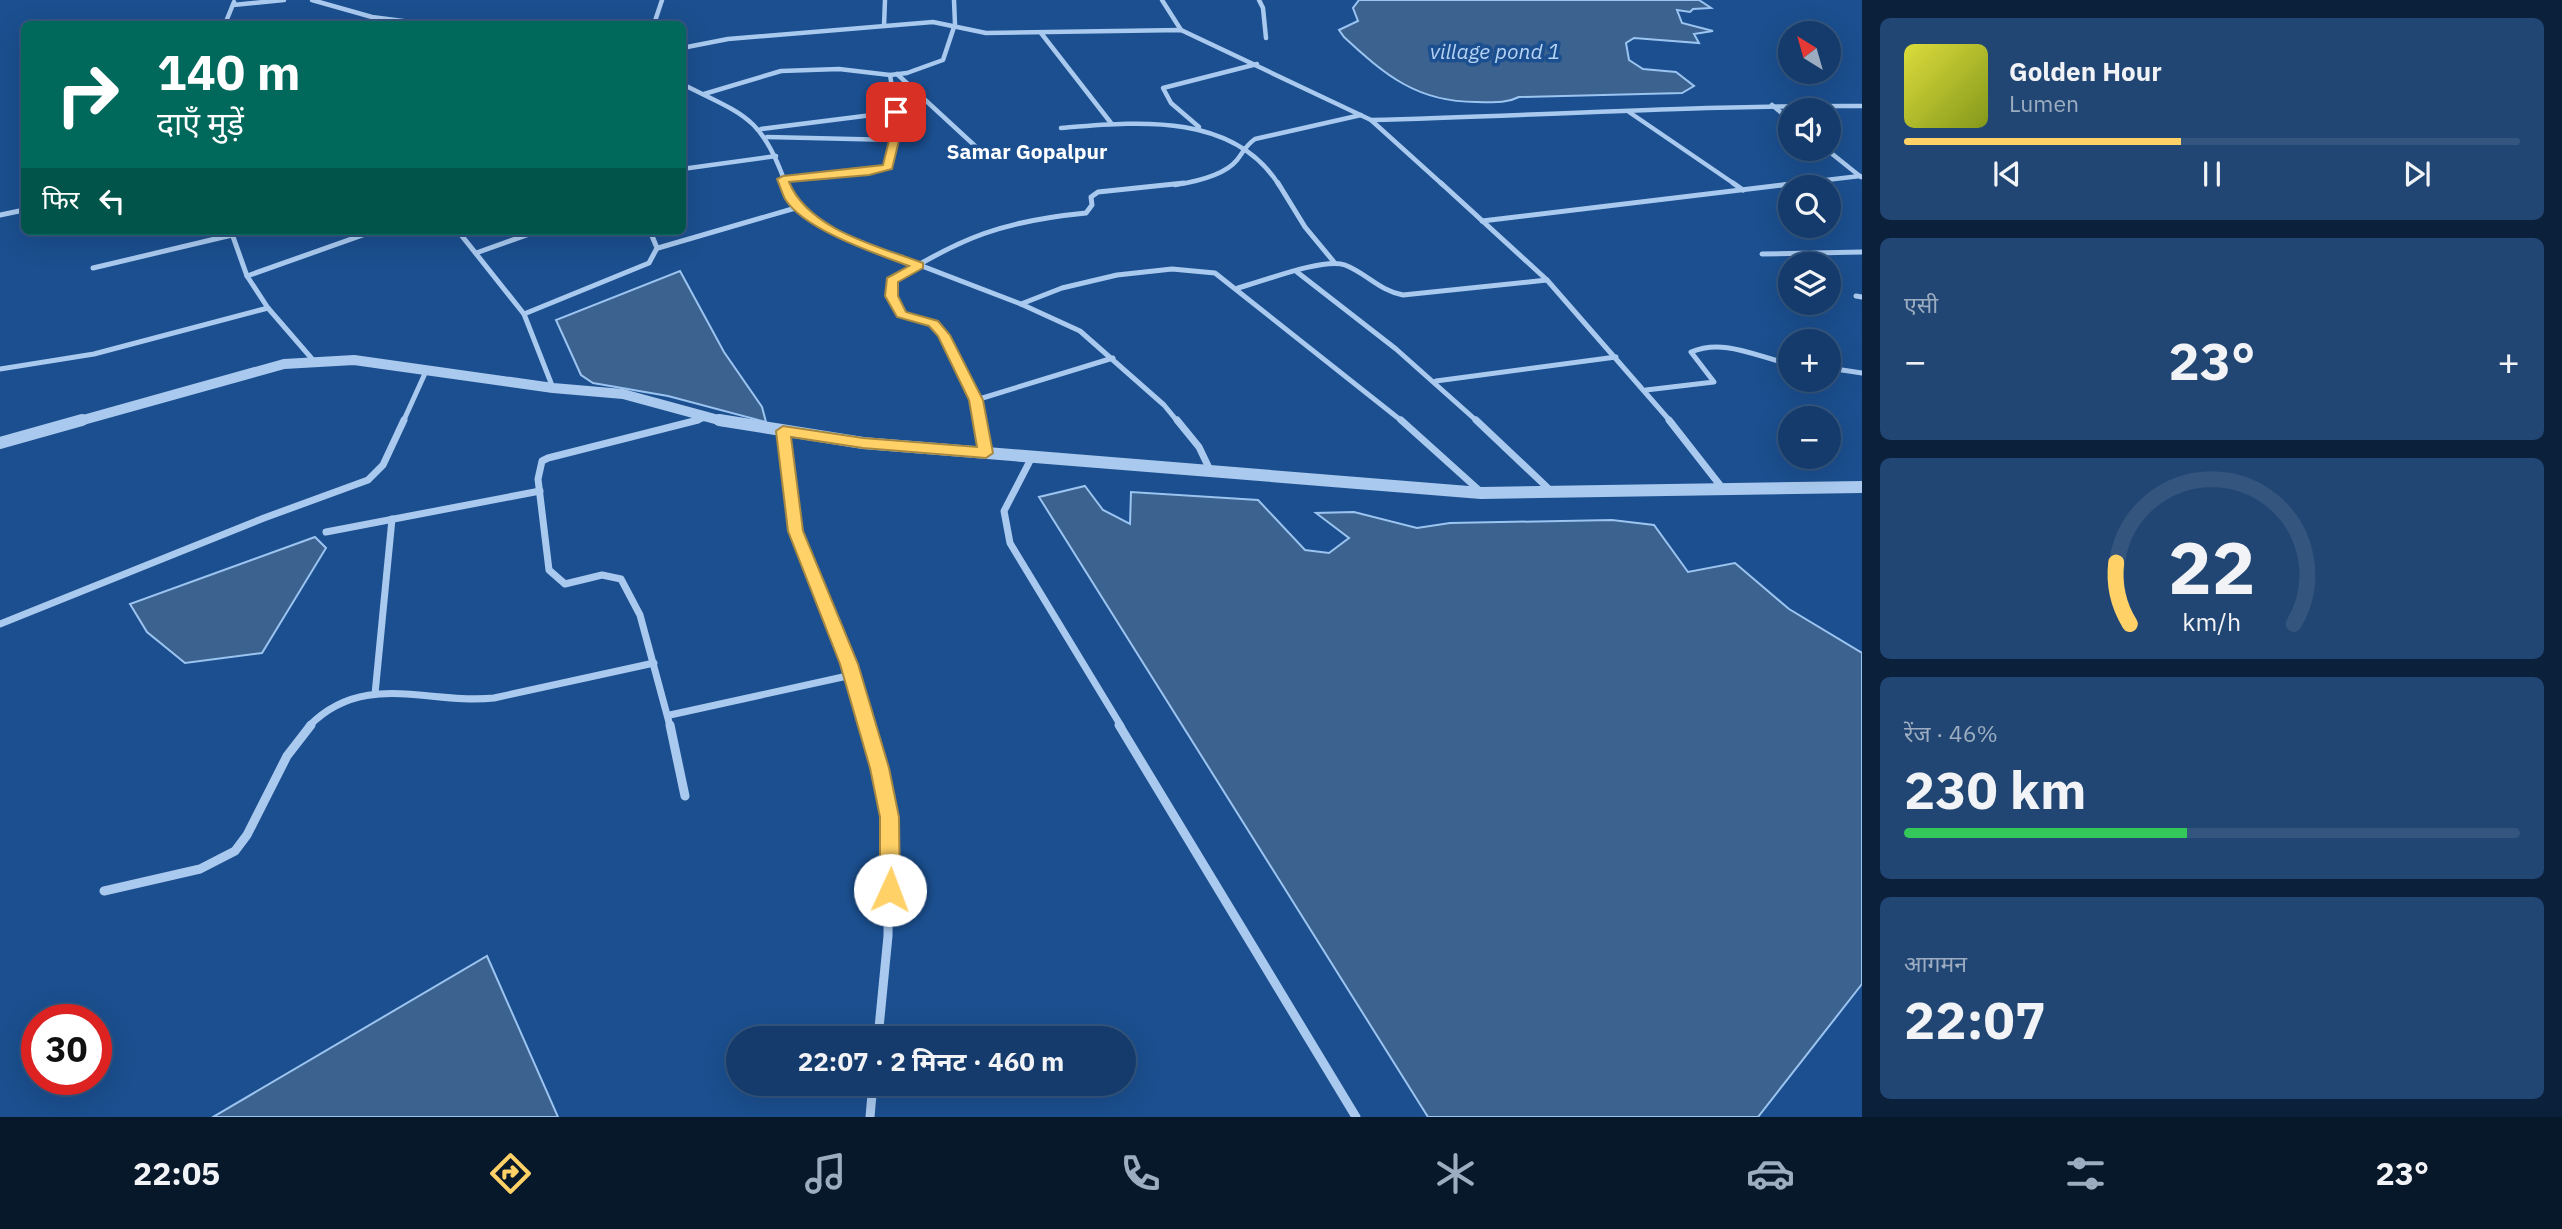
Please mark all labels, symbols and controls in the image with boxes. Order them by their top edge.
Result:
north arrow [1778,21,1841,84]
map controls [1778,21,1841,469]
water label: village pond 1 [1430,37,1560,65]
text: 140 m [157,40,301,103]
icon: right [42,49,133,140]
text: Golden Hour [2009,54,2162,88]
pin [866,82,926,142]
text: Lumen [2009,88,2079,118]
icon: arrive [877,93,915,131]
button: sound [1778,98,1841,161]
text: दाएँ मुड़ें [157,102,244,144]
district label: Samar Gopalpur [946,137,1108,165]
icon: previous [1988,155,2026,193]
icon: pause [2193,155,2231,193]
icon: next [2398,155,2436,193]
button: search [1778,175,1841,238]
text: फिर [42,182,79,216]
icon: left [93,182,131,220]
button: layers [1778,252,1841,315]
text: एसी [1904,289,1938,319]
text: 23° [2169,327,2255,394]
button: + [1778,329,1841,392]
text: − [1904,336,1927,385]
text: + [2497,336,2520,385]
button: − [1778,406,1841,469]
text: 22 [2168,520,2256,615]
text: km/h [2183,605,2241,638]
text: रेंज · 46% [1904,718,1998,748]
text: 230 km [1904,756,2086,823]
position arrow [853,853,927,927]
text: आगमन [1904,948,1967,978]
text: 22:07 [1904,986,2046,1053]
speed limit sign: 30 [21,1004,112,1095]
text: 22:07 · 2 मिनट · 460 m [798,1044,1064,1078]
icon: directions [486,1149,535,1198]
icon: music [801,1149,850,1198]
icon: phone [1116,1149,1165,1198]
icon: climate [1431,1149,1480,1198]
icon: car [1746,1149,1795,1198]
icon: filters [2061,1149,2110,1198]
text: 22:05 [133,1152,220,1194]
text: 23° [2376,1152,2429,1194]

